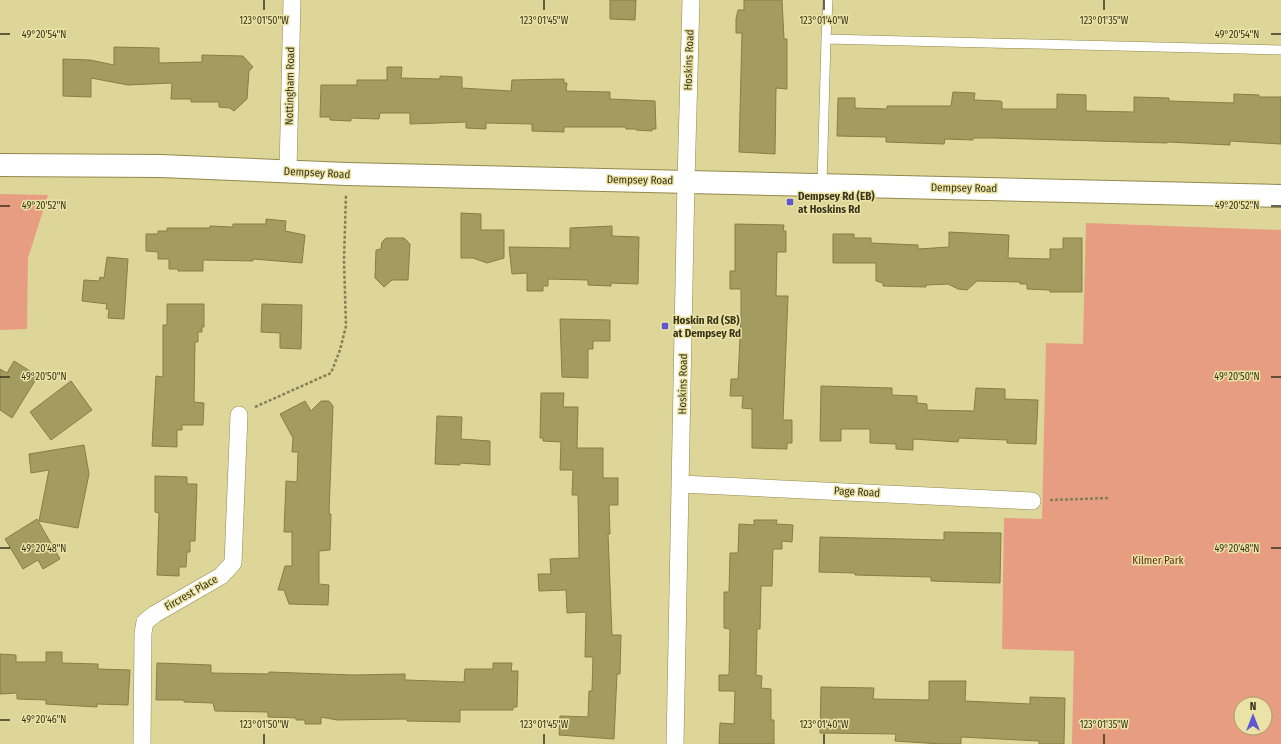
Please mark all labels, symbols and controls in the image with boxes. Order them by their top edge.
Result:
text: 123°01'50"W [239,15,289,27]
text: 123°01'45"W [520,15,569,27]
text: 123°01'40"W [799,15,849,27]
text: 123°01'35"W [1080,15,1129,27]
text: 49°20'54"N [22,29,66,41]
street label: Hoskins Road [681,29,697,91]
text: 49°20'54"N [1215,29,1259,41]
street label: Nottingham Road [283,47,297,125]
street label: Dempsey Road [283,165,351,181]
street label: Dempsey Road [607,173,673,187]
street label: Dempsey Road [931,181,997,195]
place label: Dempsey Rd (EB) at Hoskins Rd [798,190,875,216]
marker: Dempsey Rd (EB) at Hoskins Rd [785,197,795,207]
text: 49°20'52"N [22,200,66,212]
text: 49°20'52"N [1215,200,1259,212]
place label: Hoskin Rd (SB) at Dempsey Rd [673,314,741,340]
marker: Hoskin Rd (SB) at Dempsey Rd [660,321,670,331]
street label: Hoskins Road [676,353,690,415]
text: 49°20'50"N [21,371,67,383]
text: 49°20'50"N [1214,371,1260,383]
street label: Page Road [834,484,880,500]
text: 49°20'48"N [22,543,66,555]
text: 49°20'48"N [1215,543,1259,555]
park label: Kilmer Park [1132,554,1185,567]
street label: Fircrest Place [162,573,220,613]
north arrow [1233,696,1273,736]
text: N [1250,700,1256,713]
text: 49°20'46"N [22,714,66,726]
text: 123°01'50"W [239,719,289,731]
text: 123°01'45"W [520,719,569,731]
text: 123°01'40"W [799,719,849,731]
text: 123°01'35"W [1080,719,1129,731]

